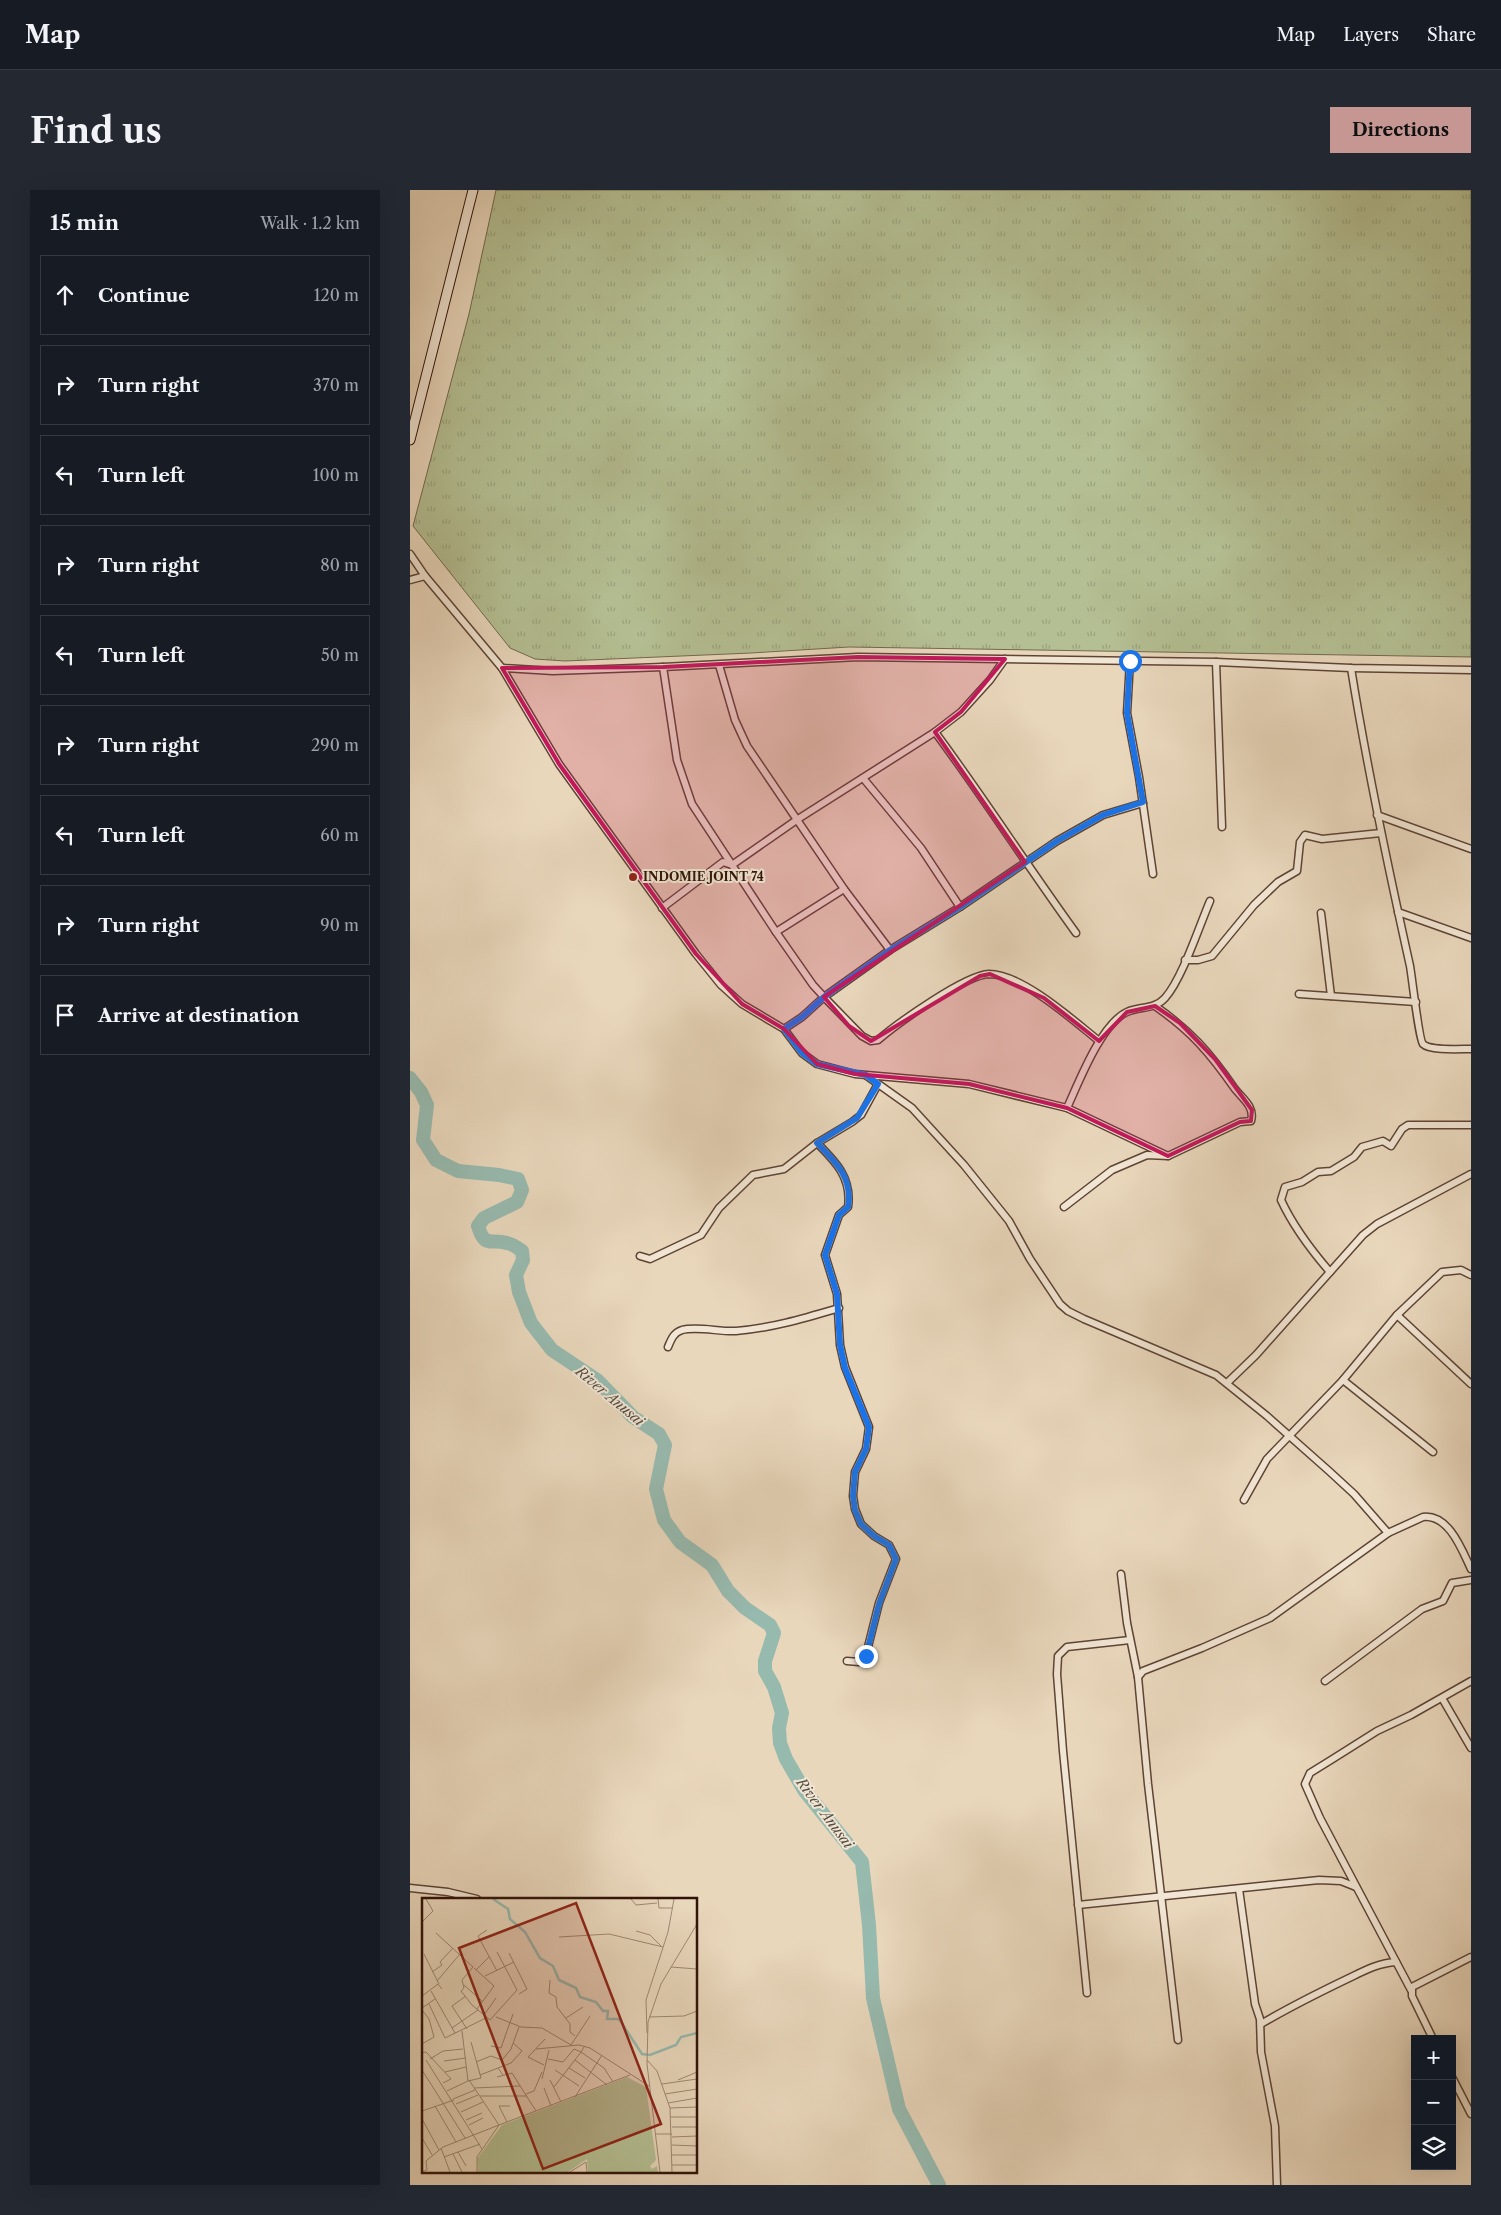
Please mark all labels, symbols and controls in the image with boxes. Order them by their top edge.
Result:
text: Map [25,20,80,49]
text: Map [1277,24,1315,46]
text: Layers [1343,24,1399,46]
text: Share [1427,24,1476,46]
button: Directions [1330,107,1471,153]
text: Find us [30,109,162,152]
text: 15 min [50,210,119,235]
text: Walk · 1.2 km [260,213,360,233]
icon: ahead [51,281,79,309]
text: Continue [98,284,190,307]
text: 120 m [314,285,359,305]
icon: right [51,371,79,399]
text: Turn right [98,374,199,397]
text: 370 m [313,375,359,395]
icon: left [51,461,79,489]
text: Turn left [98,464,185,487]
text: 100 m [313,465,359,485]
icon: right [51,551,79,579]
text: Turn right [98,554,199,577]
text: 80 m [320,555,359,575]
icon: left [51,641,79,669]
text: Turn left [98,644,185,667]
text: 50 m [321,645,359,665]
route start [1119,650,1142,673]
icon: right [51,731,79,759]
text: Turn right [98,734,199,757]
text: 290 m [311,735,359,755]
icon: left [51,821,79,849]
text: Turn left [98,824,185,847]
text: 60 m [320,825,359,845]
place label: INDOMIE JOINT 74 [643,869,764,884]
marker: INDOMIE JOINT 74 [627,871,639,883]
icon: right [51,911,79,939]
text: Turn right [98,914,199,937]
text: 90 m [320,915,359,935]
icon: arrive [51,1001,79,1029]
text: Arrive at destination [98,1004,299,1027]
water label: River Anusai [571,1362,649,1431]
route end [855,1645,878,1668]
water label: River Anusai [792,1773,858,1853]
inset map [422,1898,698,2172]
map controls [1411,2035,1456,2170]
button: + [1411,2035,1456,2080]
button: − [1411,2080,1456,2125]
button: layers [1411,2125,1456,2170]

